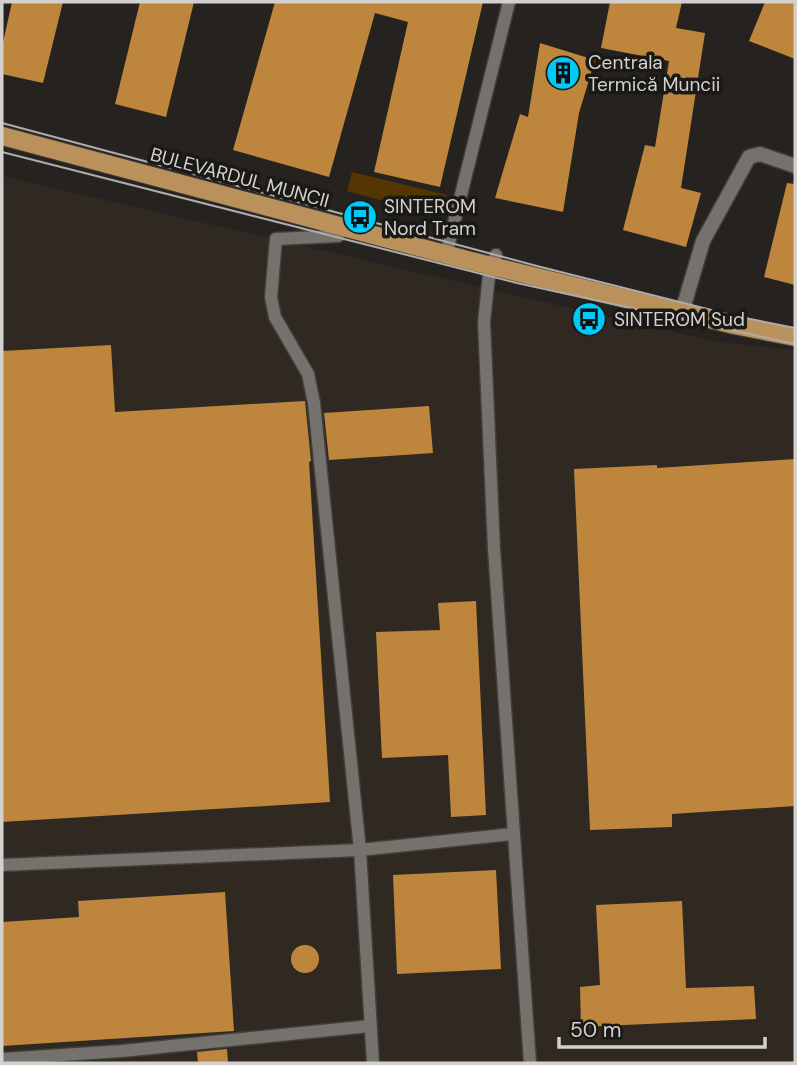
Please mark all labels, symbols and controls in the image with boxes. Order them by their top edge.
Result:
place label: Centrala Termică Muncii [588,50,720,97]
building icon: Centrala Termică Muncii [544,54,582,92]
street label: BULEVARDUL MUNCII [148,142,332,213]
place label: SINTEROM Nord Tram [384,194,476,241]
bus stop icon: SINTEROM Nord Tram [341,198,379,236]
bus stop icon: SINTEROM Sud [570,300,608,338]
place label: SINTEROM Sud [614,307,745,332]
scale bar [559,1006,766,1050]
text: 50 m [570,1016,621,1044]

